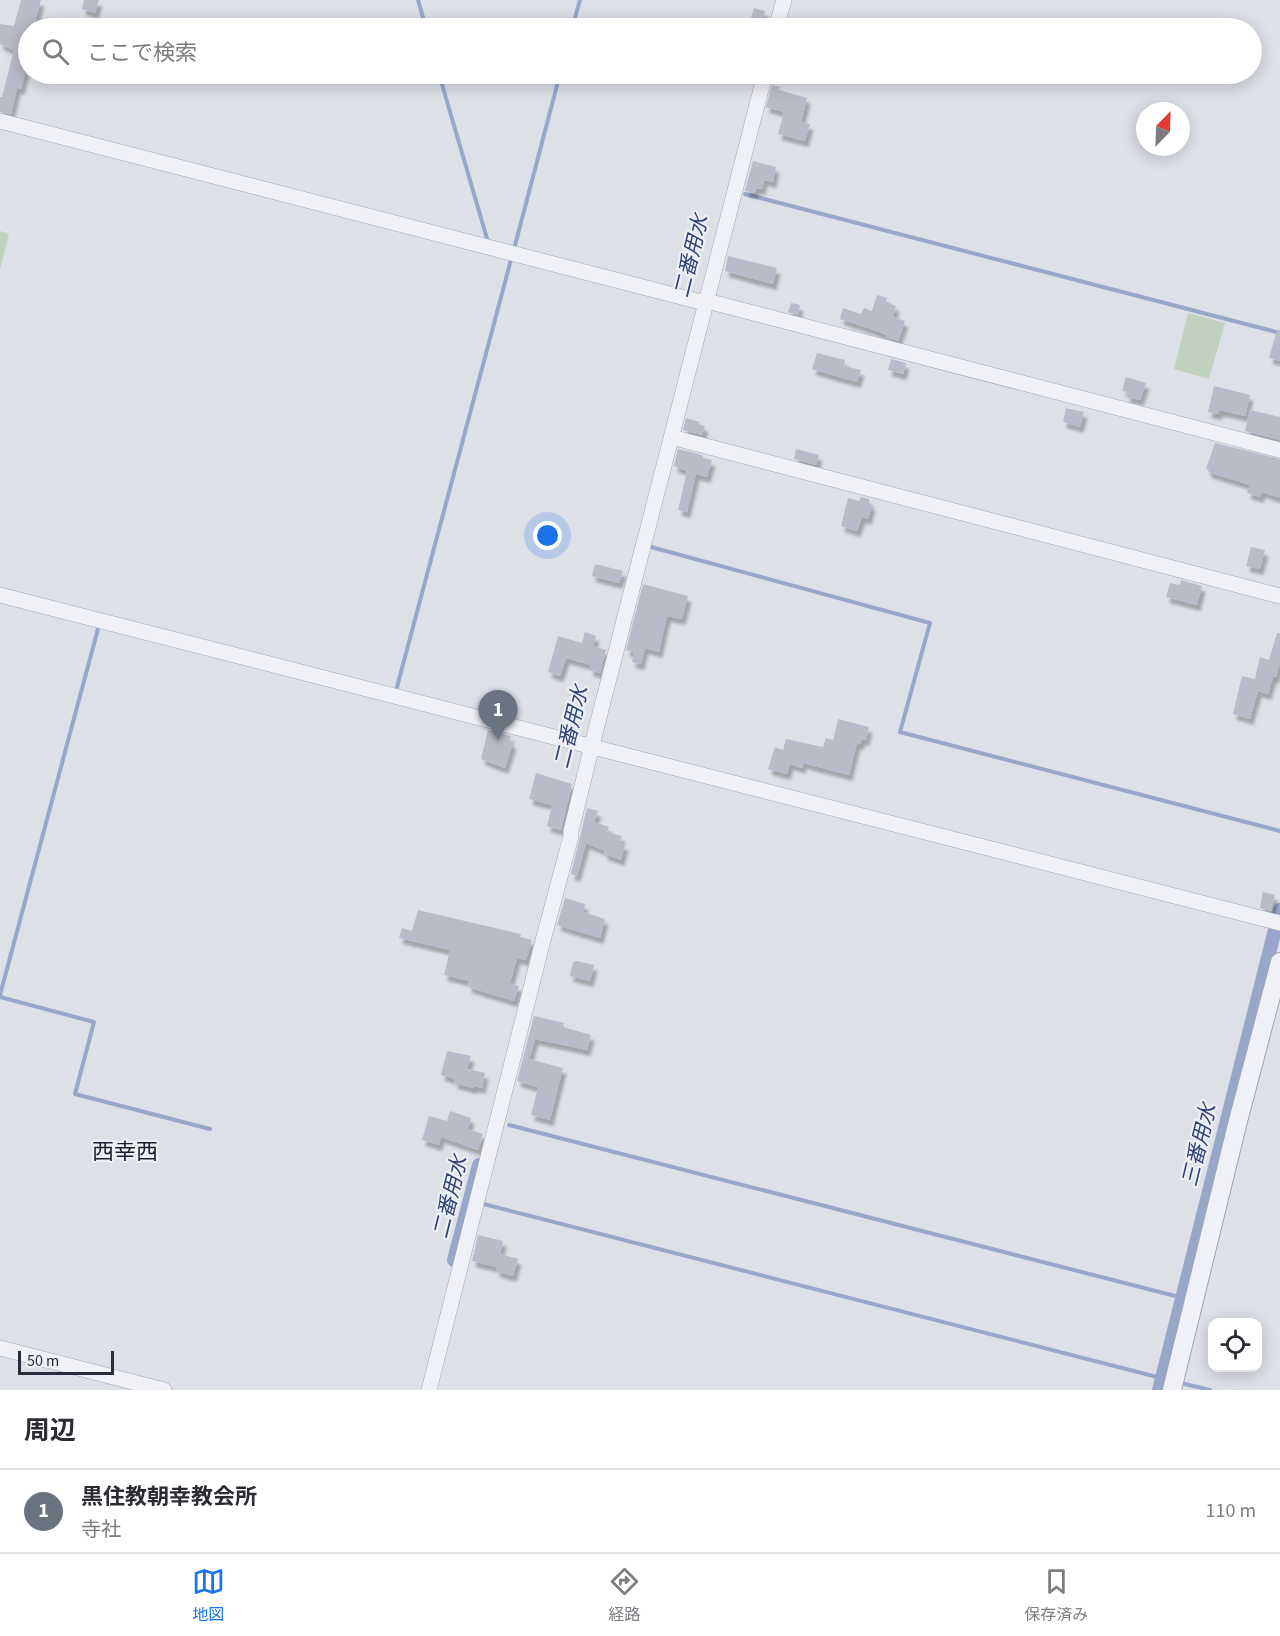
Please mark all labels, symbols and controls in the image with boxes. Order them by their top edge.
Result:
search box [18,18,1262,84]
icon: search [39,35,72,68]
text: ここで検索 [87,37,197,69]
north arrow [1136,102,1190,156]
water label: 二番用水 [666,210,716,300]
your location [533,521,562,550]
water label: 二番用水 [546,681,596,771]
pin: 1 [478,690,518,740]
water label: 三番用水 [1174,1099,1224,1189]
district label: 西幸西 [92,1136,158,1168]
water label: 二番用水 [425,1151,475,1241]
map controls [1208,1318,1262,1372]
button: locate [1208,1318,1262,1372]
scale bar [18,1348,114,1376]
text: 50 m [27,1350,59,1372]
text: 周辺 [24,1412,76,1449]
text: 黒住教朝幸教会所 [81,1481,257,1513]
text: 1 [38,1497,49,1525]
text: 110 m [1206,1497,1256,1525]
text: 寺社 [81,1516,121,1544]
tab: 地図 [192,1565,225,1626]
tab: 経路 [608,1565,641,1626]
tab: 保存済み [1024,1565,1088,1626]

